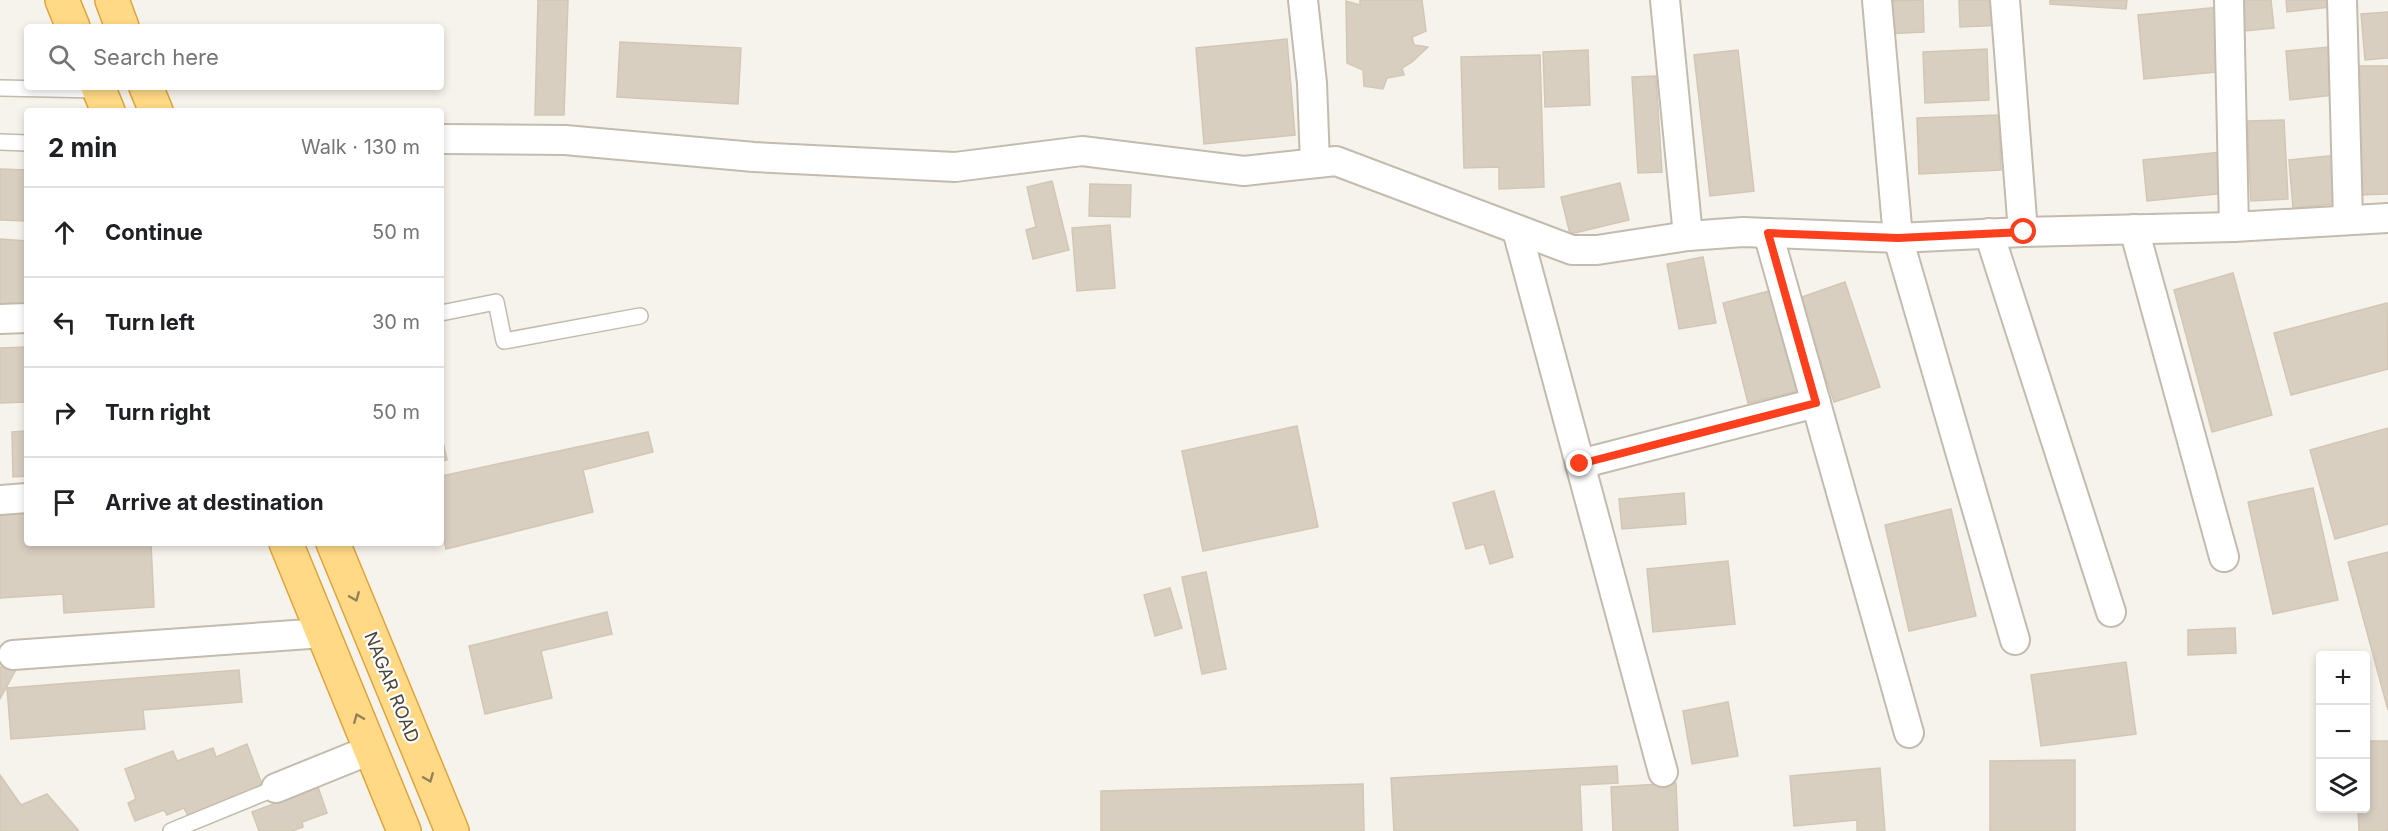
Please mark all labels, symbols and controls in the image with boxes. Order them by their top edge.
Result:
search box [24,24,444,90]
icon: search [45,41,78,74]
text: Search here [93,44,219,70]
text: 2 min [48,132,118,163]
text: Walk · 130 m [301,135,420,159]
icon: ahead [48,216,81,249]
route start [2010,218,2036,244]
text: Continue [105,219,203,245]
text: 50 m [372,220,420,244]
icon: left [48,306,81,339]
text: Turn left [105,309,195,335]
text: 30 m [372,310,420,334]
icon: right [48,396,81,429]
text: Turn right [105,399,211,425]
text: 50 m [372,400,420,424]
route end [1566,450,1592,476]
icon: arrive [48,486,81,519]
text: Arrive at destination [105,489,324,515]
one-way arrow [348,591,360,602]
street label: NAGAR ROAD [360,629,424,745]
map controls [2316,651,2370,813]
button: + [2316,651,2370,705]
button: − [2316,705,2370,759]
one-way arrow [353,714,365,725]
button: layers [2316,759,2370,813]
one-way arrow [422,771,434,782]

